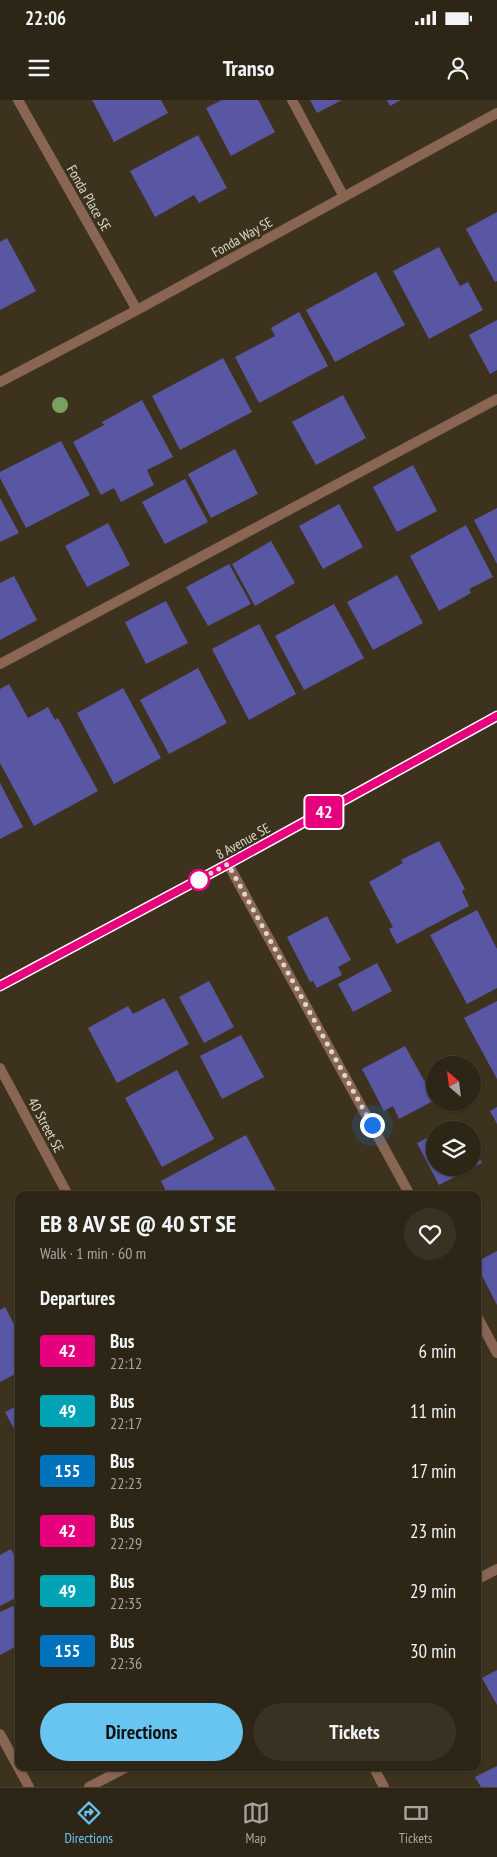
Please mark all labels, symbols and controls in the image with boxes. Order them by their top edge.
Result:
text: 22:06 [25,6,66,30]
icon: menu [25,54,53,82]
text: Transo [223,54,274,82]
icon: person [444,54,472,82]
street label: Fonda Place SE [63,162,115,234]
street label: Fonda Way SE [208,213,276,261]
line badge: 42 [302,796,346,828]
text: 42 [315,800,333,823]
street label: 8 Avenue SE [213,819,273,863]
unlabelled marker [188,869,210,891]
north arrow [426,1056,481,1111]
map controls [426,1056,481,1176]
street label: 40 Street SE [24,1095,68,1155]
your location [360,1113,385,1138]
button: layers [426,1121,481,1176]
text: EB 8 AV SE @ 40 ST SE [40,1208,236,1239]
button: heart [404,1208,456,1260]
text: Walk · 1 min · 60 m [40,1243,146,1263]
text: Departures [40,1286,115,1310]
text: Bus [110,1329,134,1353]
text: 42 [59,1339,76,1362]
text: 6 min [419,1339,456,1363]
text: 22:12 [110,1353,142,1373]
text: Bus [110,1389,134,1413]
text: 49 [59,1399,76,1422]
text: 11 min [410,1399,456,1423]
text: 22:17 [110,1413,142,1433]
text: Bus [110,1449,134,1473]
text: 155 [55,1459,80,1482]
text: 17 min [411,1459,456,1483]
text: 22:23 [110,1473,142,1493]
text: Bus [110,1509,134,1533]
text: 42 [59,1519,76,1542]
text: 23 min [410,1519,456,1543]
text: 22:29 [110,1533,142,1553]
text: Bus [110,1569,134,1593]
text: 49 [59,1579,76,1602]
text: 29 min [410,1579,456,1603]
text: 22:35 [110,1593,142,1613]
text: Bus [110,1629,134,1653]
text: 155 [55,1639,80,1662]
text: 30 min [410,1639,456,1663]
text: 22:36 [110,1653,142,1673]
button: Directions [40,1703,243,1761]
button: Tickets [253,1703,456,1761]
tab: Directions [64,1799,113,1847]
tab: Map [242,1799,270,1847]
tab: Tickets [399,1799,433,1847]

